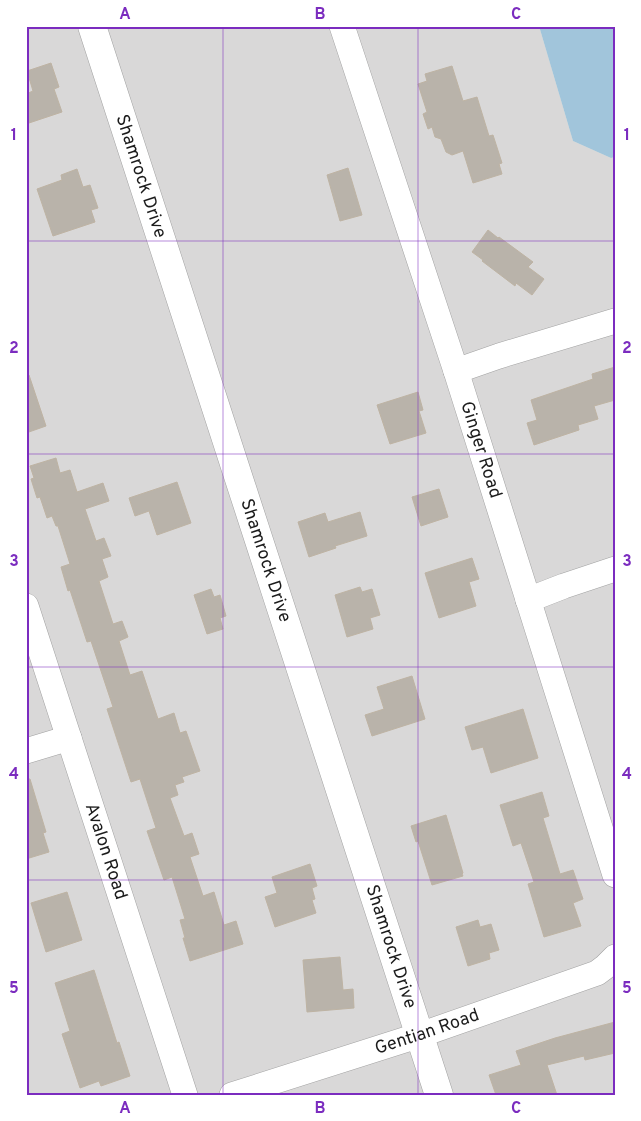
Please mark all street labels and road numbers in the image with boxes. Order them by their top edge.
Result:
street label: Shamrock Drive [110,112,172,241]
street label: Ginger Road [455,399,507,501]
street label: Shamrock Drive [235,496,296,625]
street label: Avalon Road [79,800,132,903]
street label: Shamrock Drive [360,882,422,1011]
street label: Gentian Road [372,1004,482,1060]

